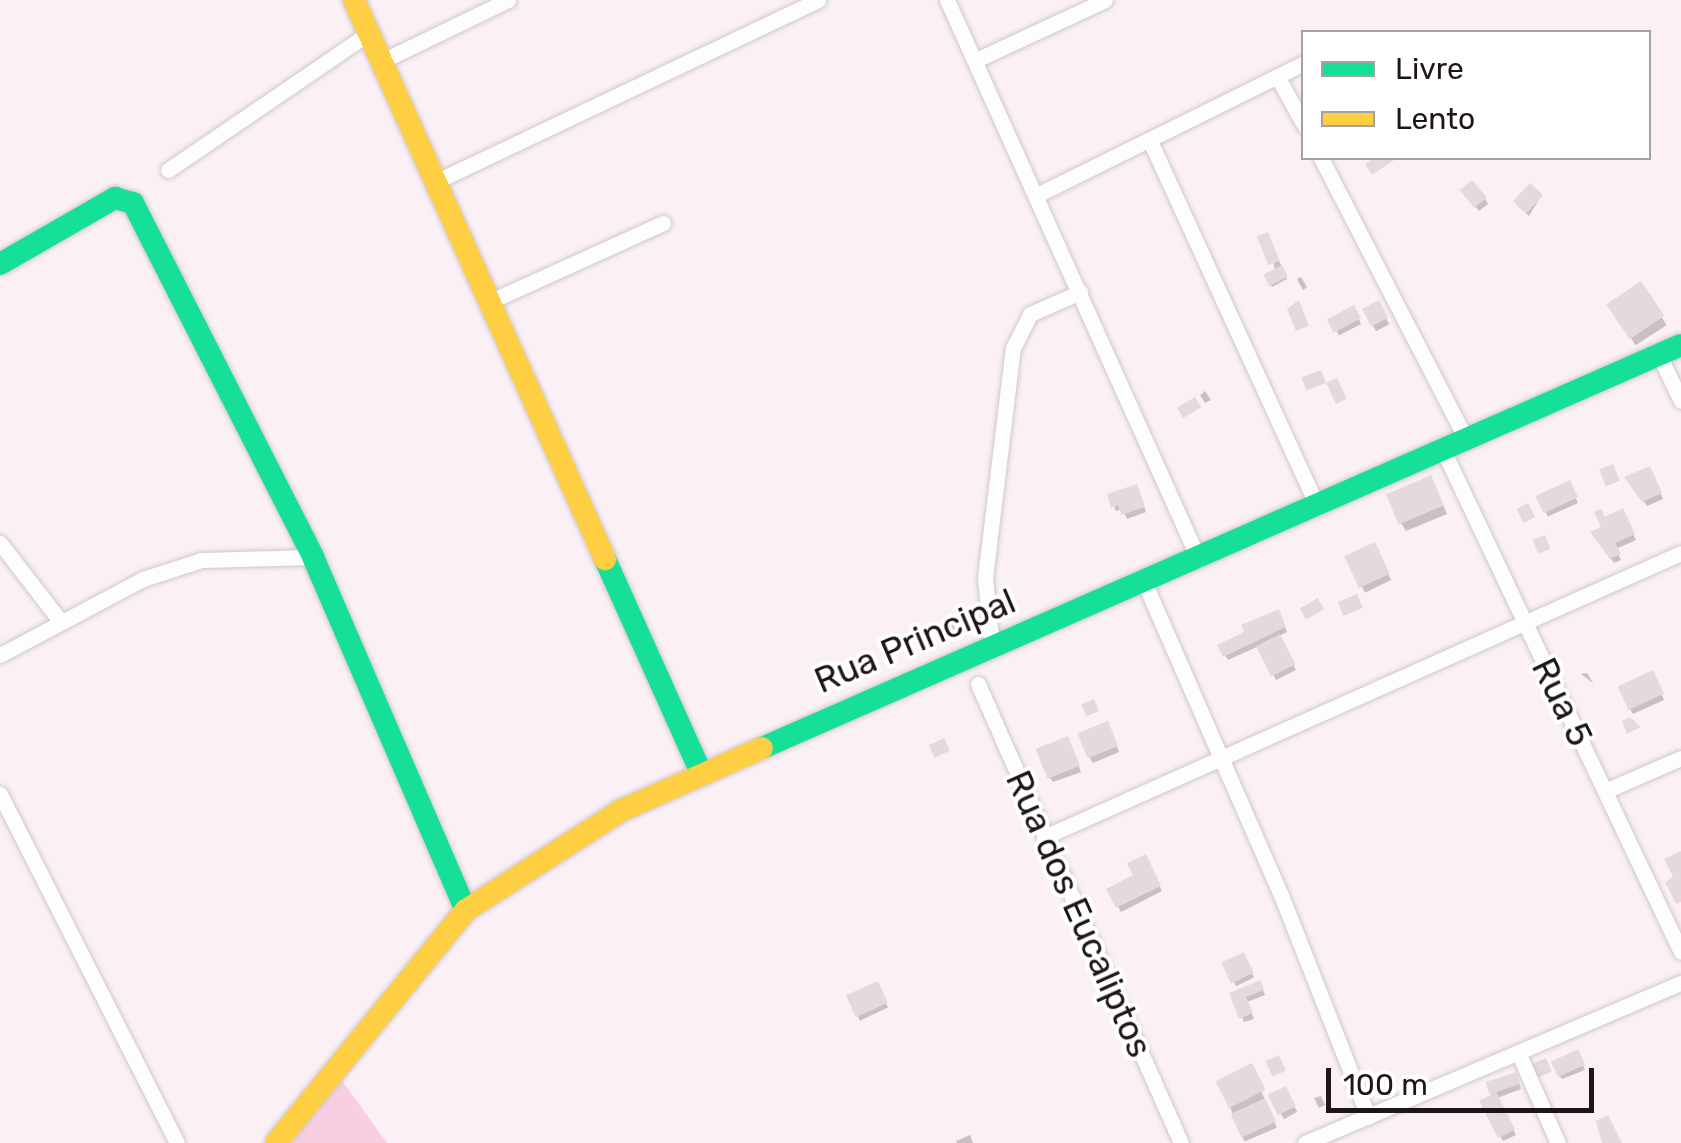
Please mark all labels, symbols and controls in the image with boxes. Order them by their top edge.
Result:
legend [1301,30,1651,160]
text: Livre [1395,51,1464,87]
text: Lento [1395,101,1475,137]
street label: Rua Principal [808,580,1022,702]
street label: Rua 5 [1523,651,1601,753]
street label: Rua dos Eucaliptos [997,764,1161,1064]
scale bar [1331,1048,1598,1110]
text: 100 m [1343,1067,1428,1103]

